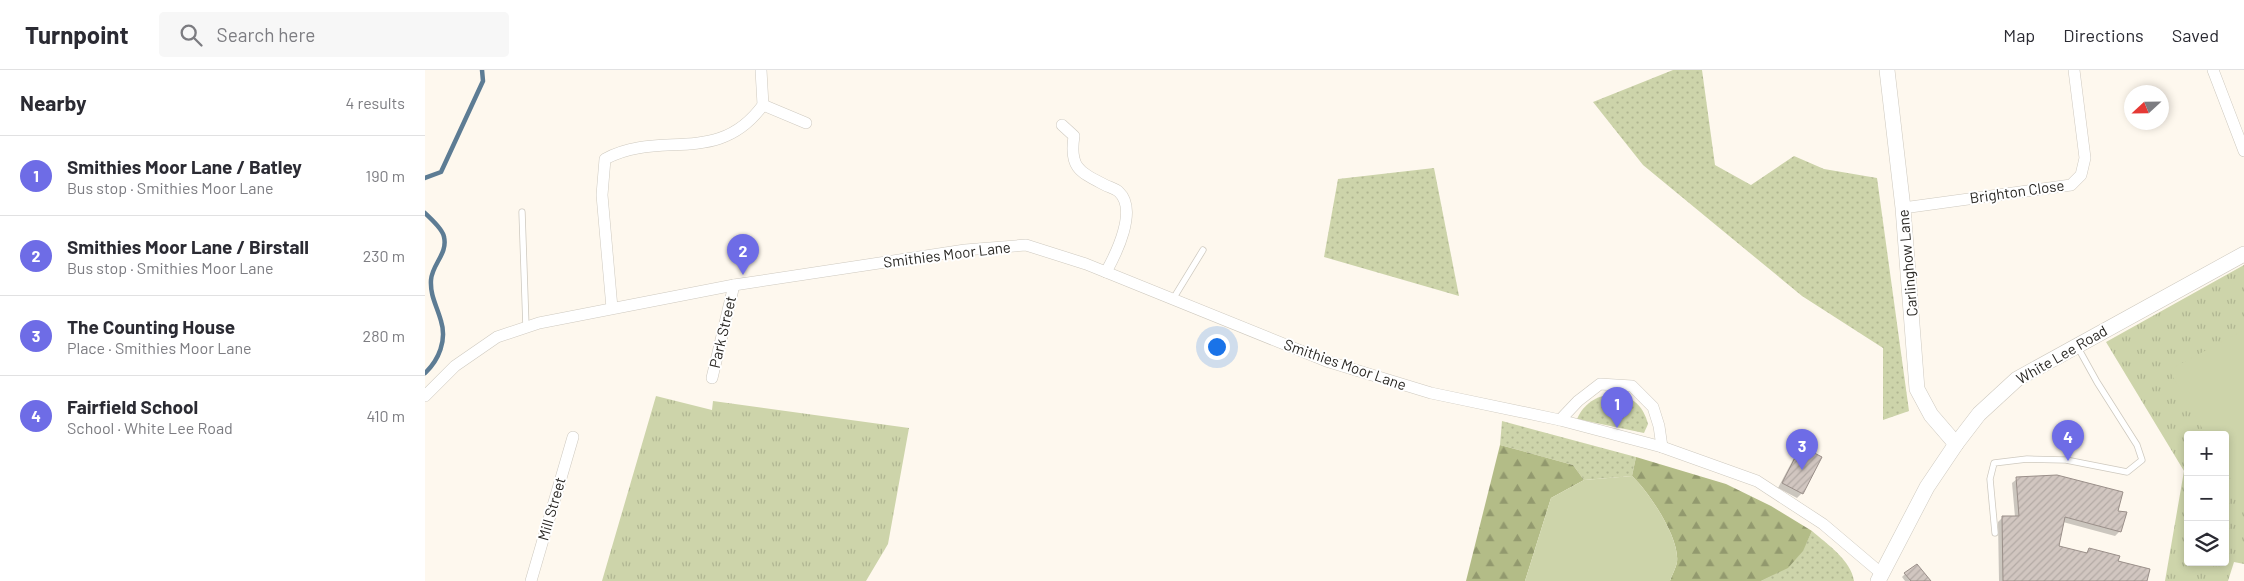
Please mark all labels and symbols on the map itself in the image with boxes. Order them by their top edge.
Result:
north arrow [2124,85,2169,130]
street label: Brighton Close [1968,175,2065,207]
street label: Carlinghow Lane [1893,209,1921,317]
pin: 2 [727,234,759,275]
street label: Smithies Moor Lane [882,237,1012,271]
street label: Park Street [705,294,739,370]
street label: White Lee Road [2013,321,2110,387]
your location [1204,334,1230,360]
street label: Smithies Moor Lane [1282,335,1409,393]
pin: 1 [1601,387,1633,428]
pin: 4 [2052,420,2084,461]
pin: 3 [1786,429,1818,470]
street label: Mill Street [533,475,569,543]

